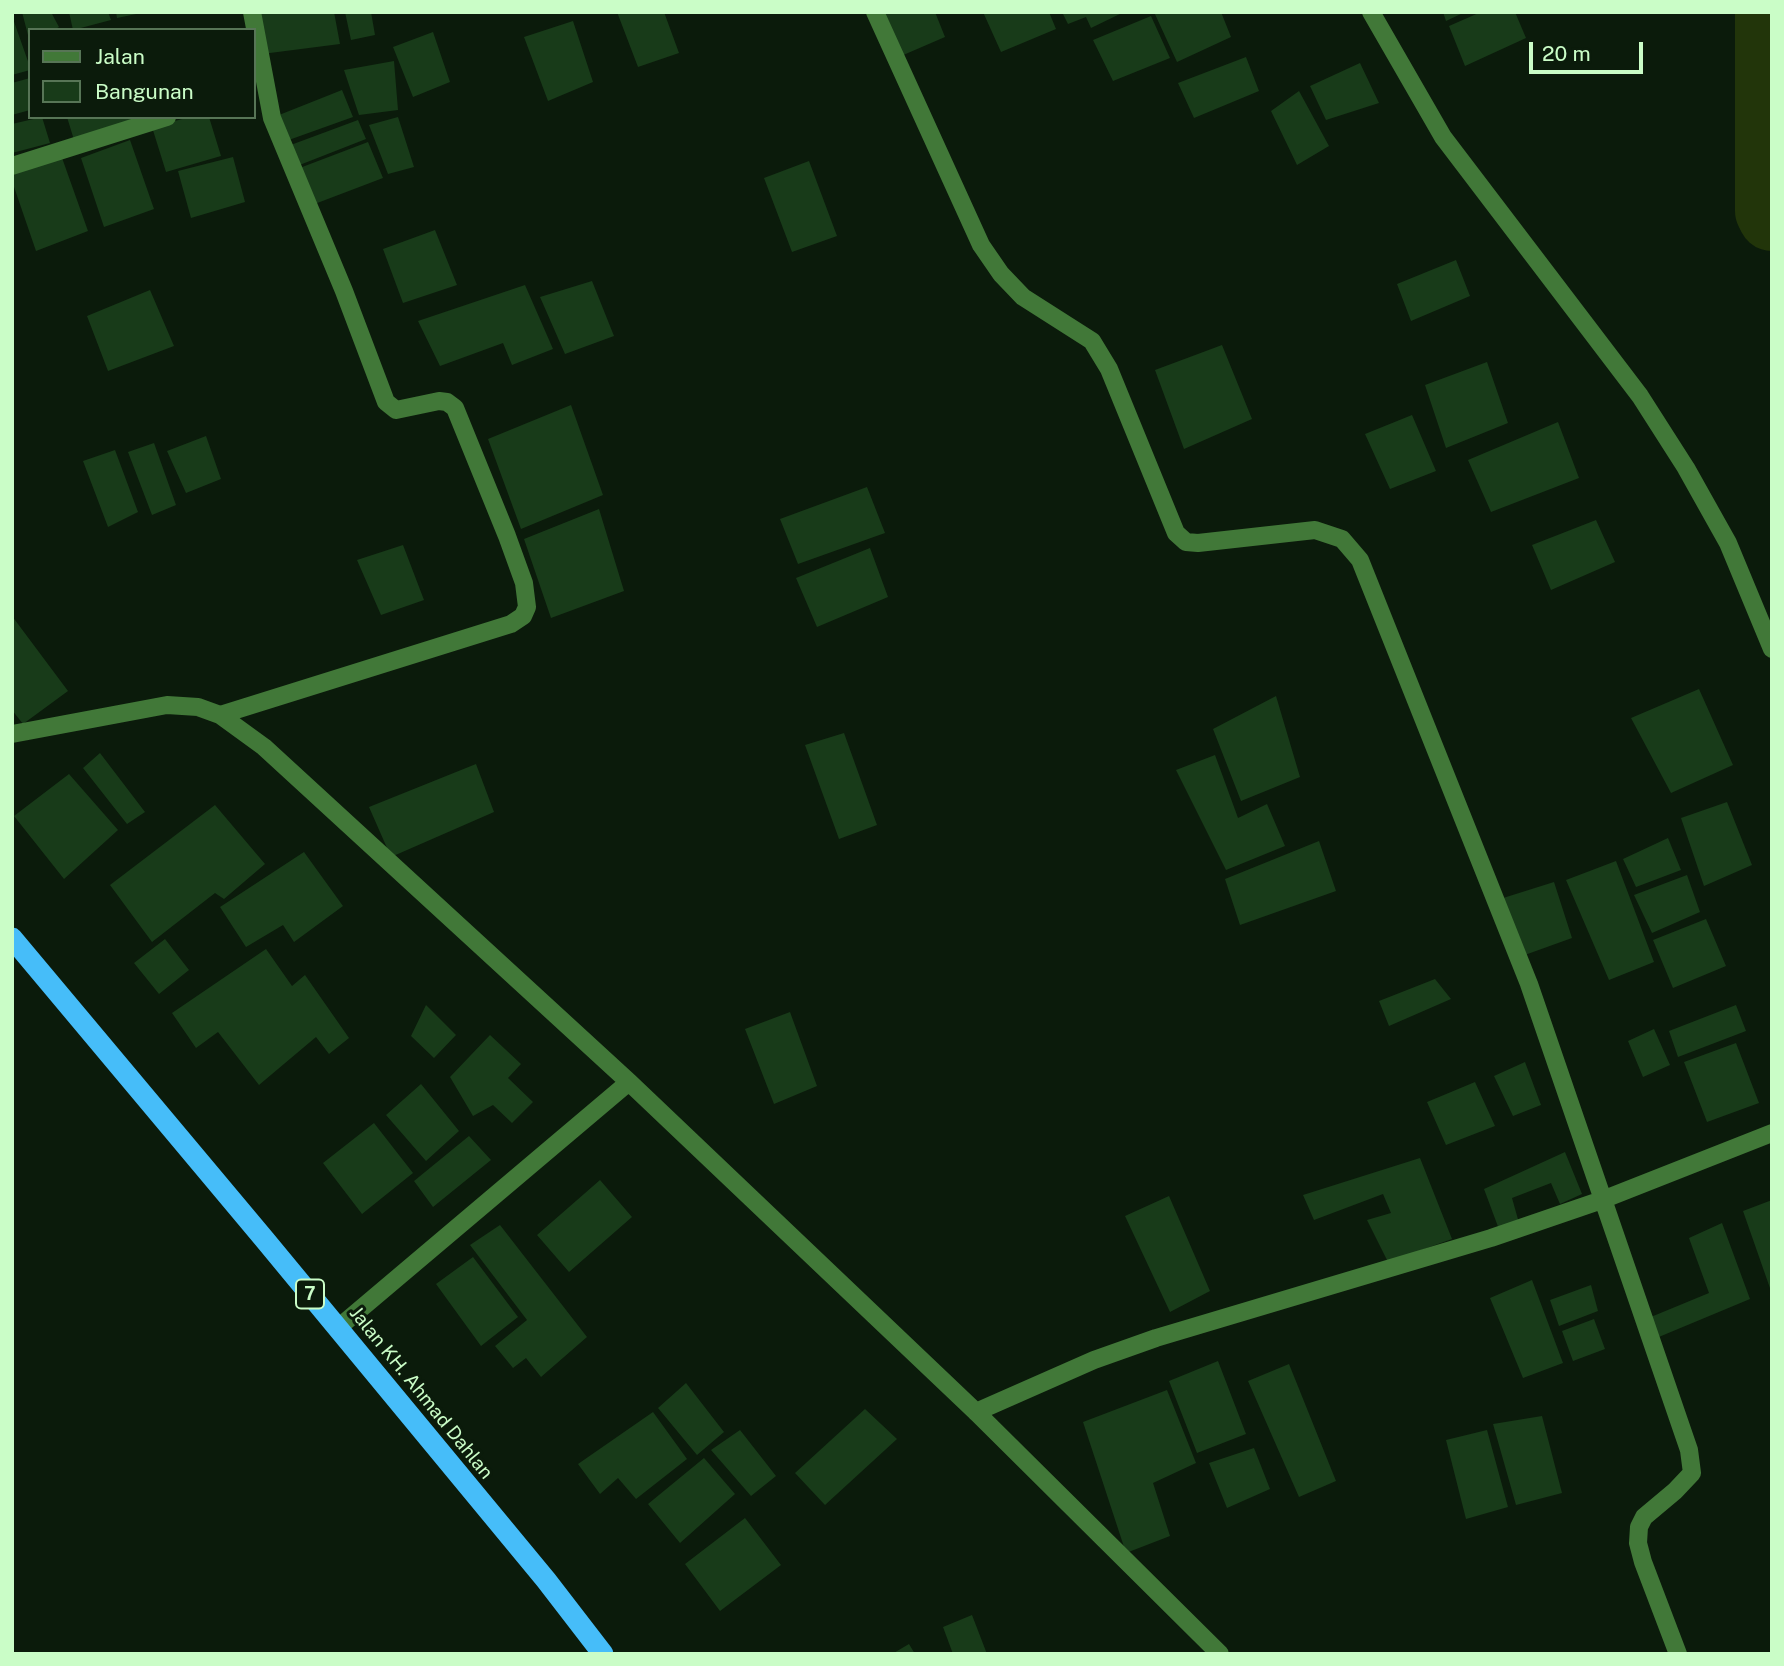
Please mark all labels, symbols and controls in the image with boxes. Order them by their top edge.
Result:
legend [28,28,256,119]
scale bar [1532,28,1646,72]
text: 20 m [1542,41,1591,66]
text: Jalan [95,44,145,69]
text: Bangunan [95,79,194,104]
road number: 7 [296,1280,324,1308]
street label: Jalan KH. Ahmad Dahlan [344,1302,498,1484]

